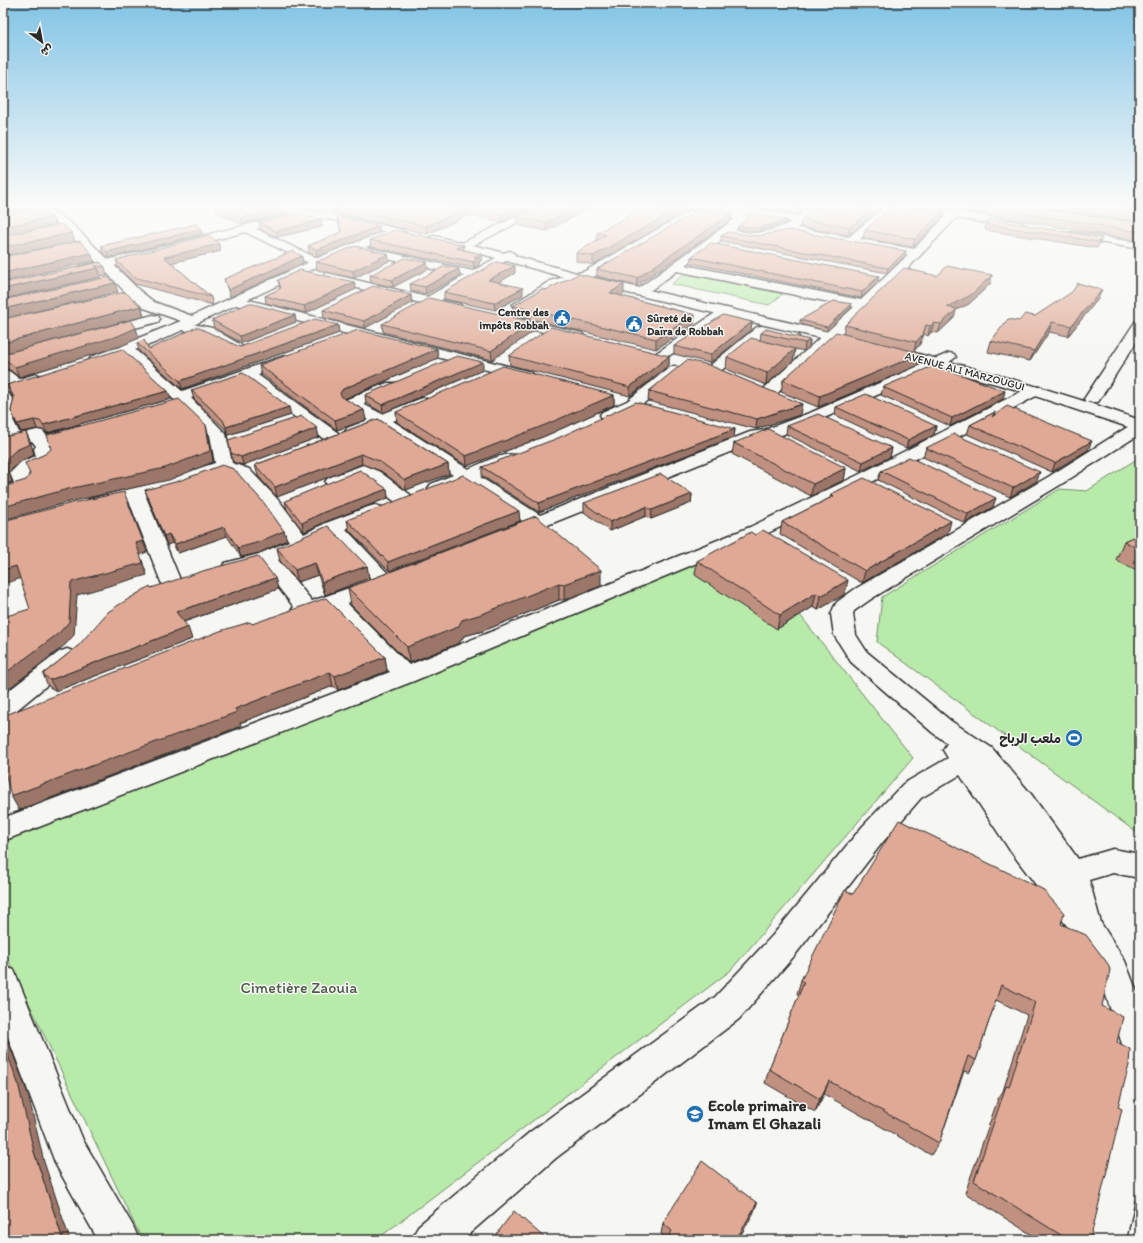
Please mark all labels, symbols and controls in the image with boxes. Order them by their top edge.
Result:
north arrow [22,22,62,62]
text: ش [38,41,56,59]
place label: Centre des impôts Robbah [479,306,550,333]
public building icon: Centre des impôts Robbah [552,308,572,328]
place label: Sûreté de Daïra de Robbah [647,312,724,338]
public building icon: Sûreté de Daïra de Robbah [624,314,644,334]
street label: AVENUE ALI MARZOUGUI [904,349,1026,394]
sports icon: ملعب الرباح [1064,728,1084,748]
place label: ملعب الرباح [999,731,1061,747]
park label: Cimetière Zaouia [240,978,358,997]
place label: Ecole primaire Imam El Ghazali [708,1096,821,1133]
school or university icon: Ecole primaire Imam El Ghazali [685,1104,705,1124]

